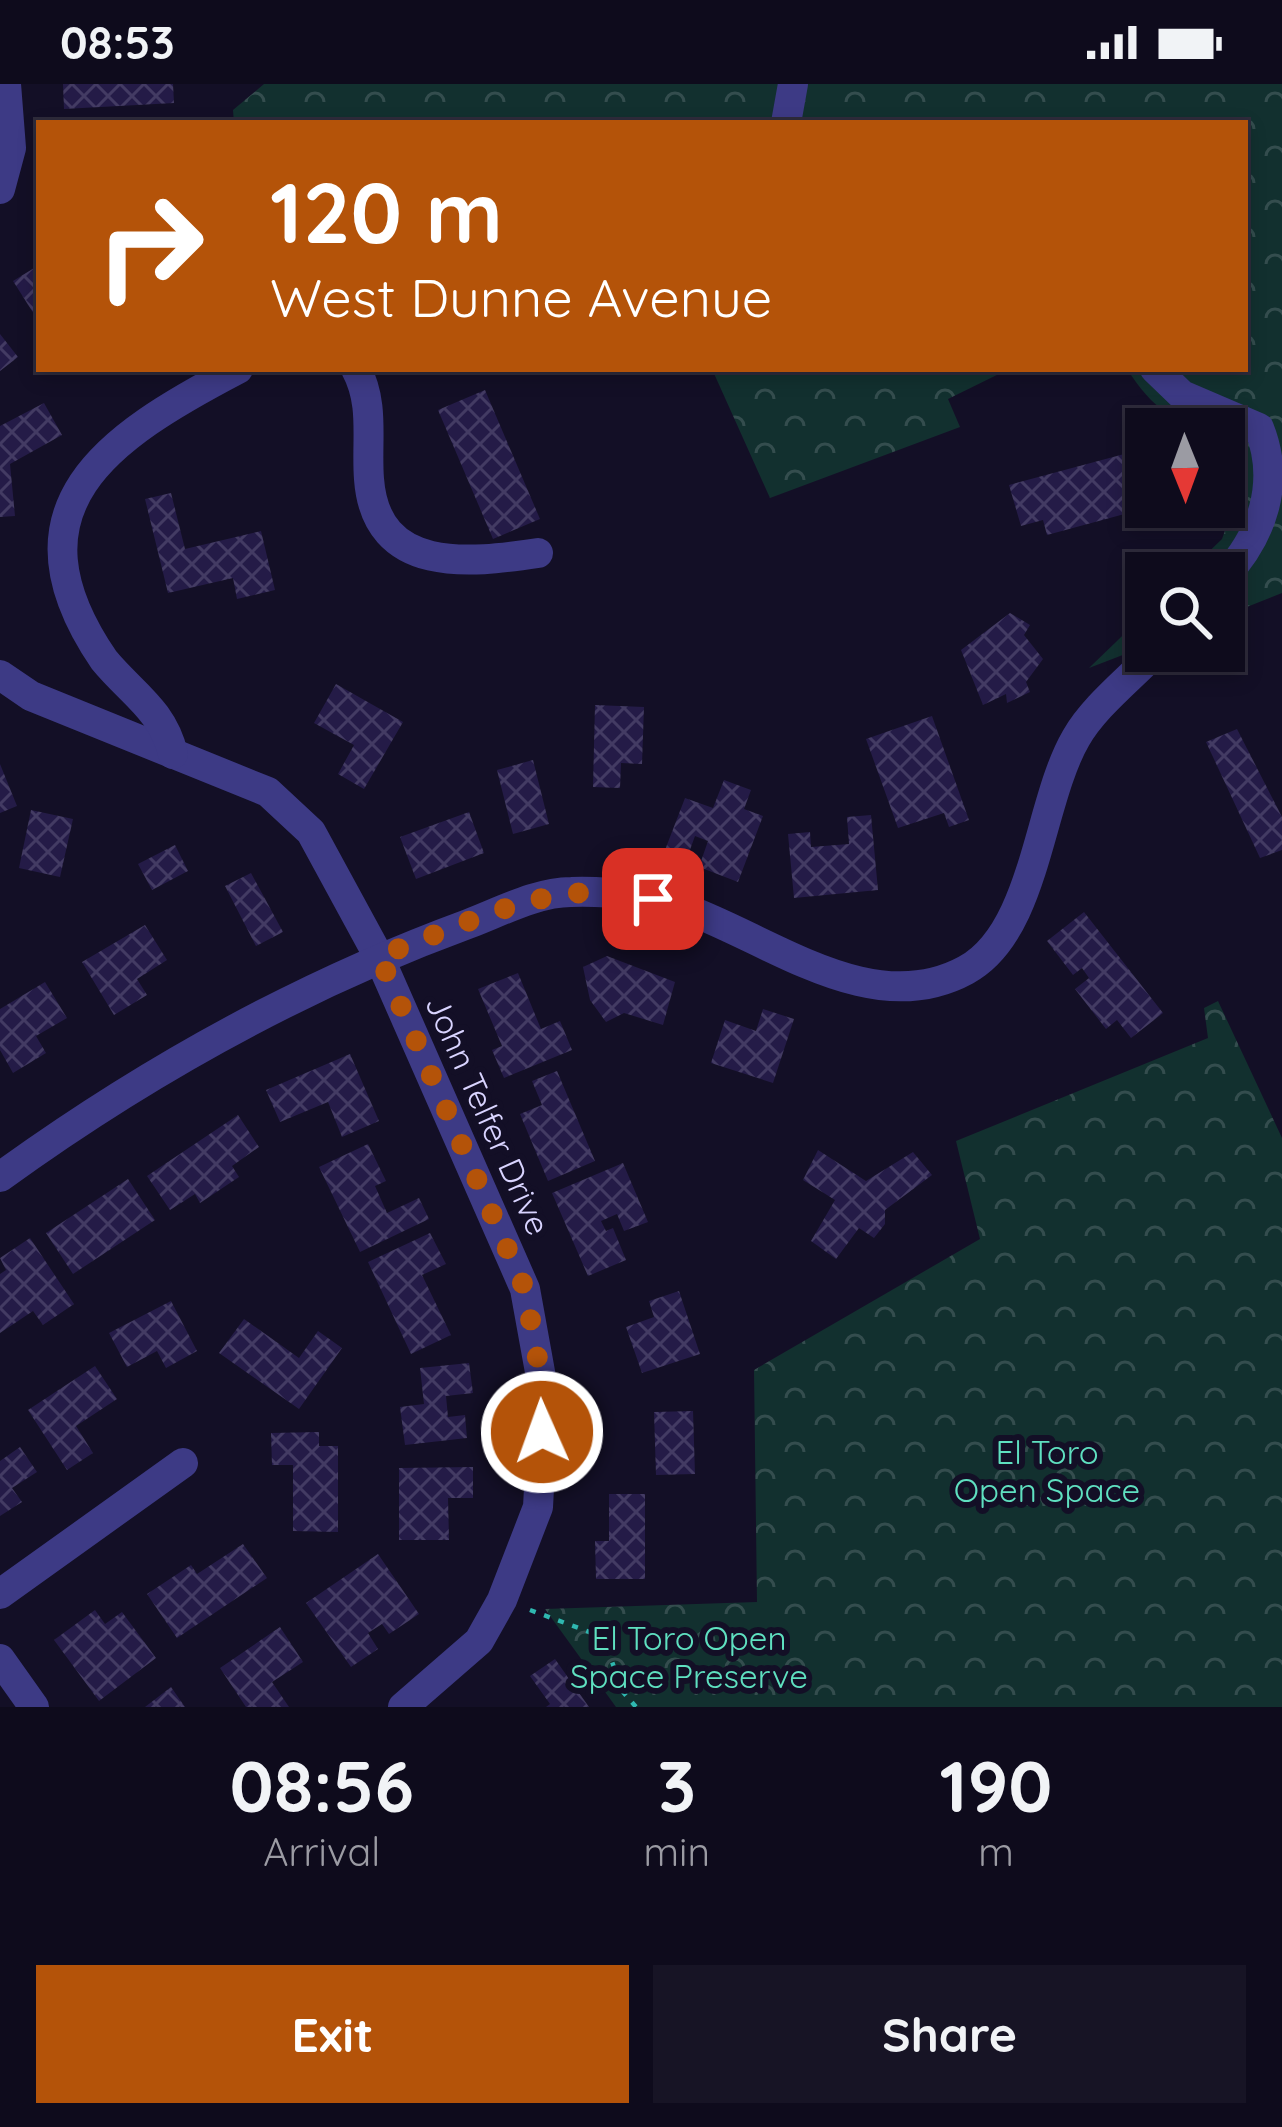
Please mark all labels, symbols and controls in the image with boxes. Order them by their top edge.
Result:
text: 08:53 [60,14,175,70]
text: 120 m [270,159,503,264]
icon: right [72,168,228,324]
text: West Dunne Avenue [270,263,772,331]
north arrow [1125,408,1245,528]
map controls [1125,408,1245,672]
button: search [1125,552,1245,672]
pin [602,848,704,950]
icon: arrive [620,866,686,932]
street label: John Telfer Drive [417,988,560,1241]
position arrow [479,1369,605,1495]
park label: El Toro Open Space [954,1431,1140,1510]
park label: El Toro Open Space Preserve [570,1617,808,1696]
text: 08:56 [229,1740,414,1830]
text: 3 [657,1740,696,1830]
text: 190 [939,1740,1053,1830]
text: Arrival [263,1827,380,1876]
text: min [643,1827,710,1876]
text: m [978,1827,1014,1876]
button: Exit [36,1965,629,2103]
button: Share [653,1965,1246,2103]

